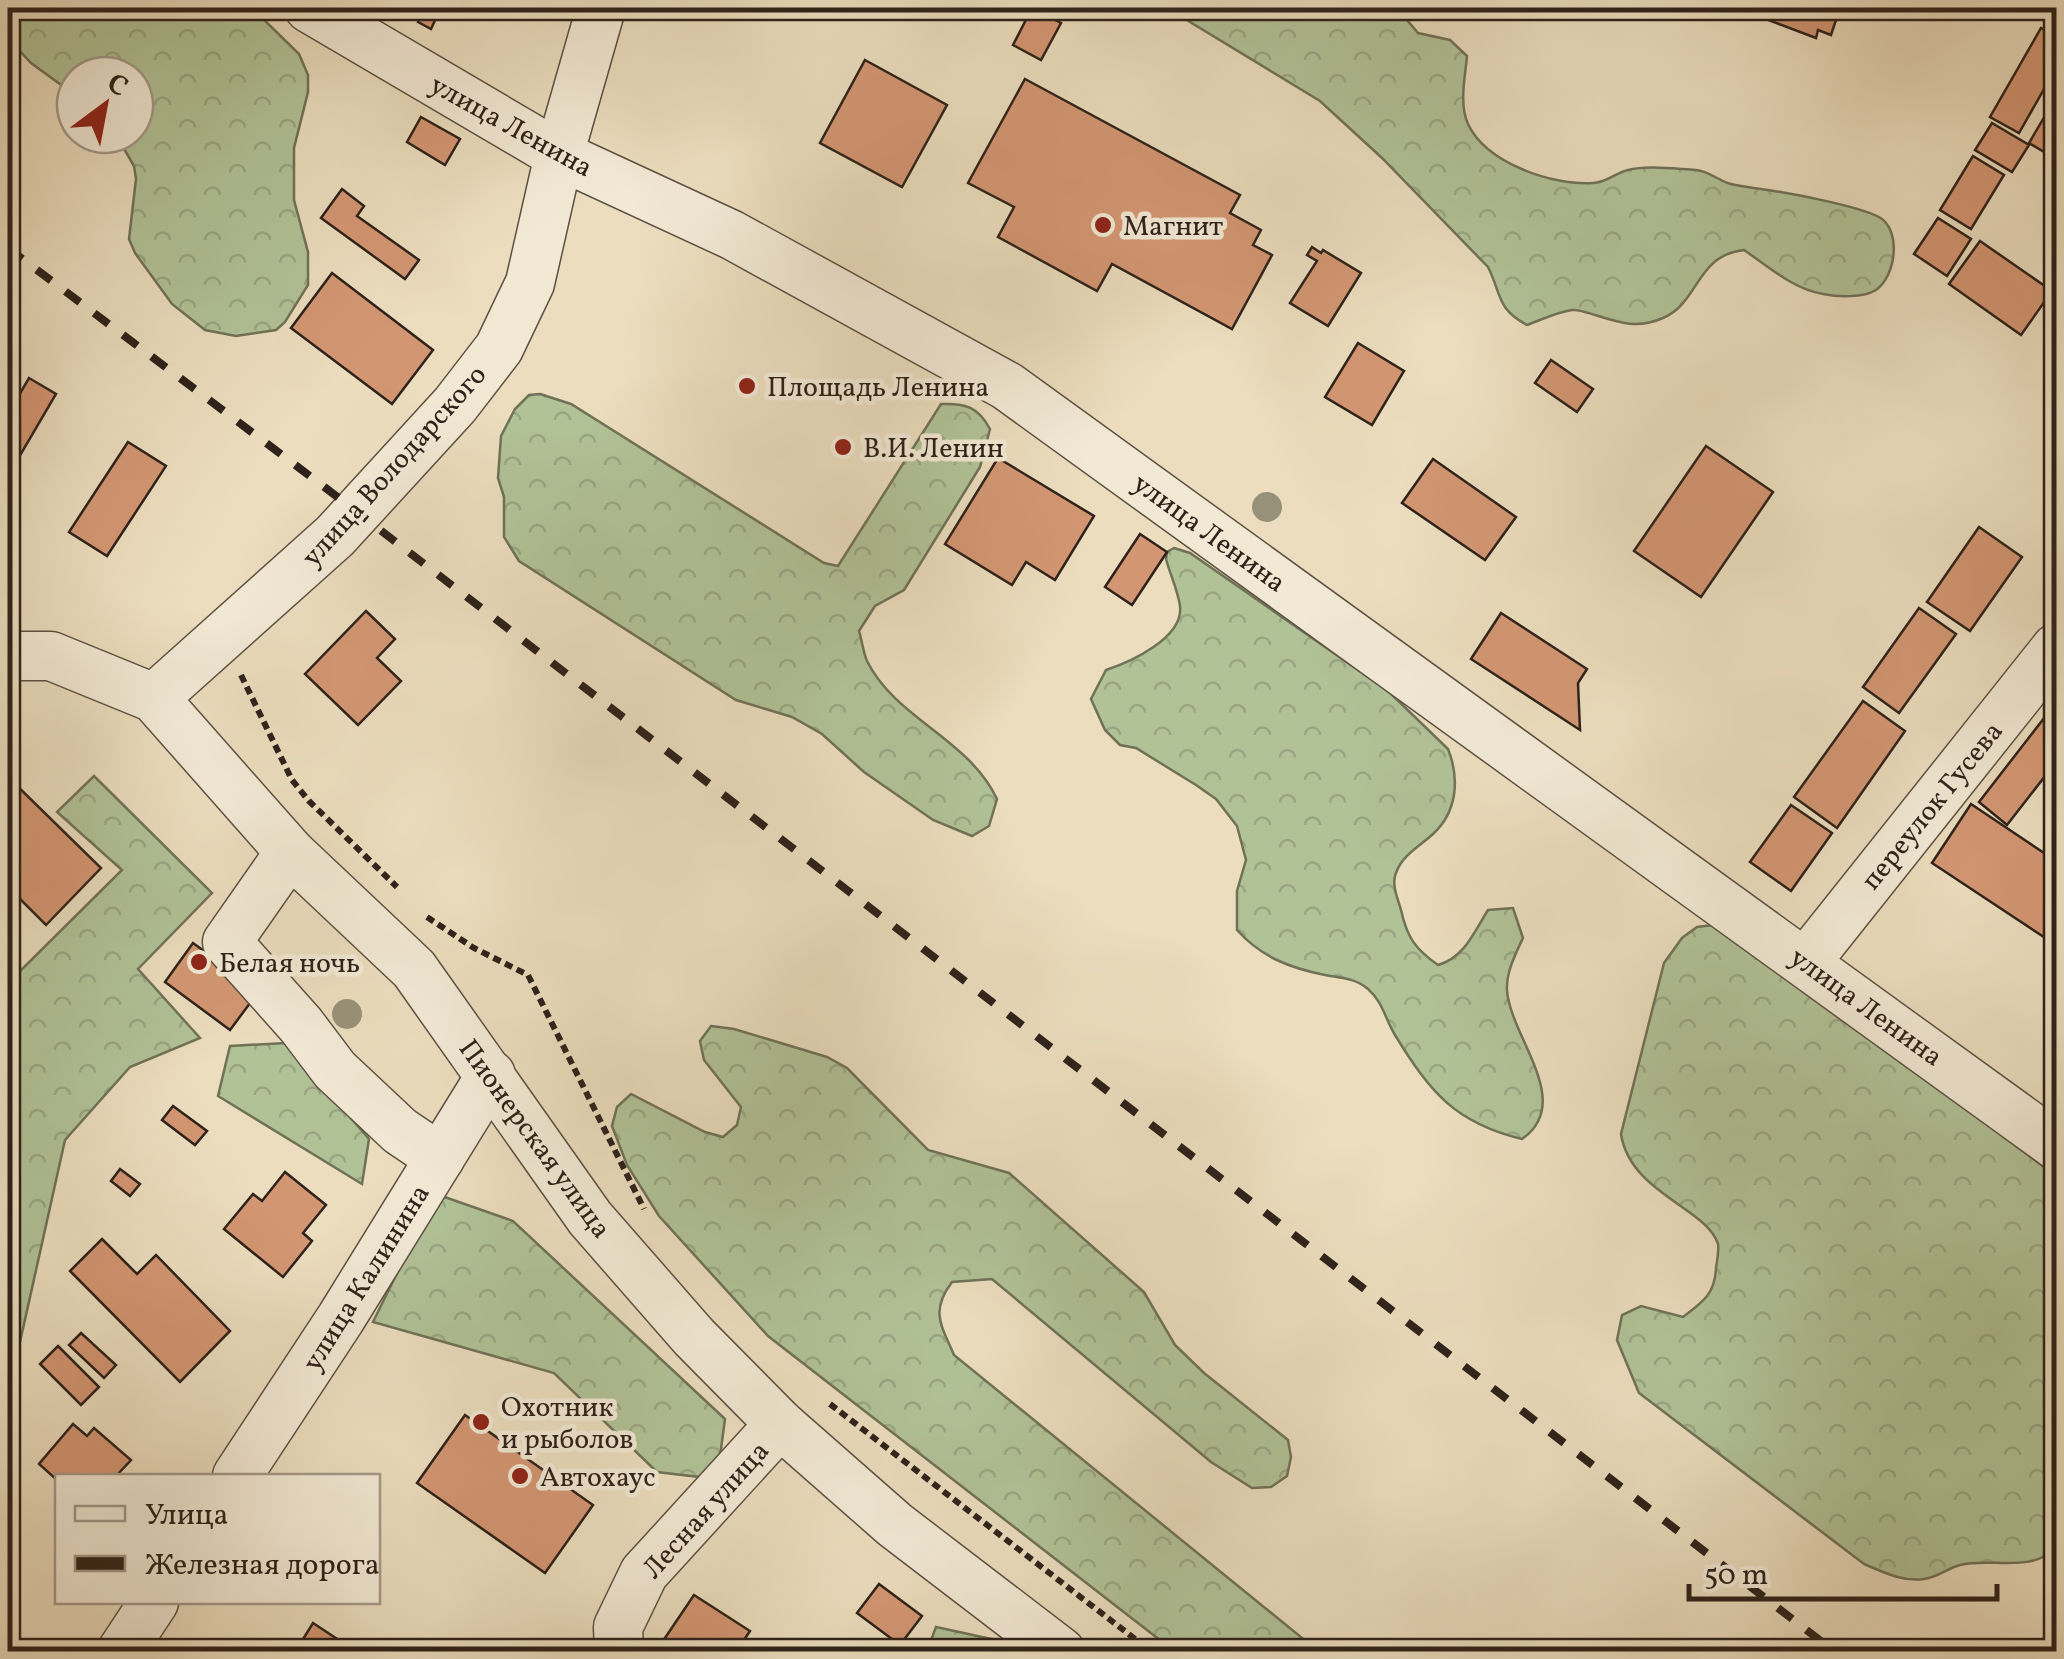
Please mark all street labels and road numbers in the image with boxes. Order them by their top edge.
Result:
street label: улица Ленина [422,66,599,188]
street label: улица Володарского [293,357,496,576]
street label: улица Ленина [1124,465,1293,603]
street label: переулок Гусева [1853,714,2013,899]
street label: улица Ленина [1781,939,1950,1077]
street label: Пионерская улица [448,1032,620,1247]
street label: улица Калинина [294,1177,440,1379]
street label: Лесная улица [634,1433,779,1588]

